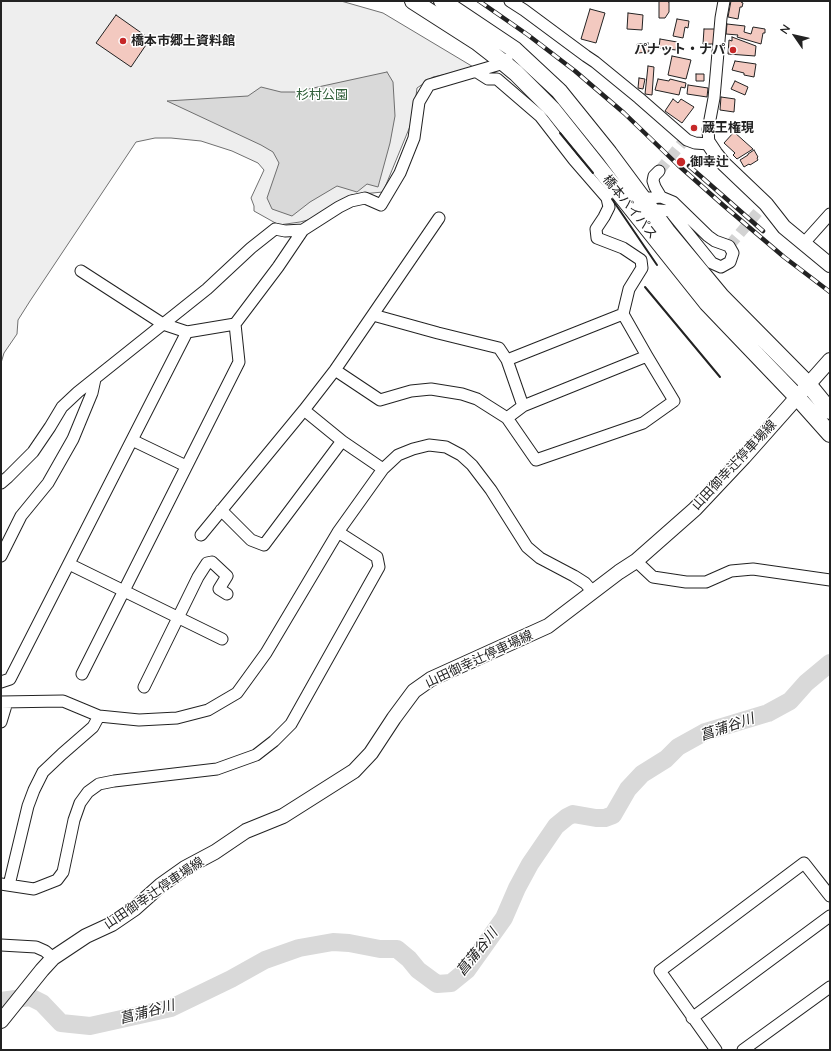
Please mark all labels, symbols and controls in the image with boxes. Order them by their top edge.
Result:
north arrow [775,16,815,56]
text: N [777,22,792,36]
place label: 橋本市郷土資料館 [131,33,235,49]
marker: 橋本市郷土資料館 [118,36,128,46]
place label: パナット・ナパ [634,42,725,58]
marker: パナット・ナパ [728,45,738,55]
park label: 杉村公園 [296,87,348,103]
place label: 蔵王権現 [702,120,754,136]
marker: 蔵王権現 [689,123,699,133]
place label: 御幸辻 [690,154,729,170]
marker: 御幸辻 [675,156,687,168]
street label: 橋本バイパス [599,172,661,242]
street label: 山田御幸辻停車場線 [688,417,780,513]
street label: 山田御幸辻停車場線 [423,627,535,691]
water label: 菖蒲谷川 [698,710,756,744]
street label: 山田御幸辻停車場線 [101,854,207,932]
water label: 菖蒲谷川 [453,925,501,979]
water label: 菖蒲谷川 [118,997,176,1027]

